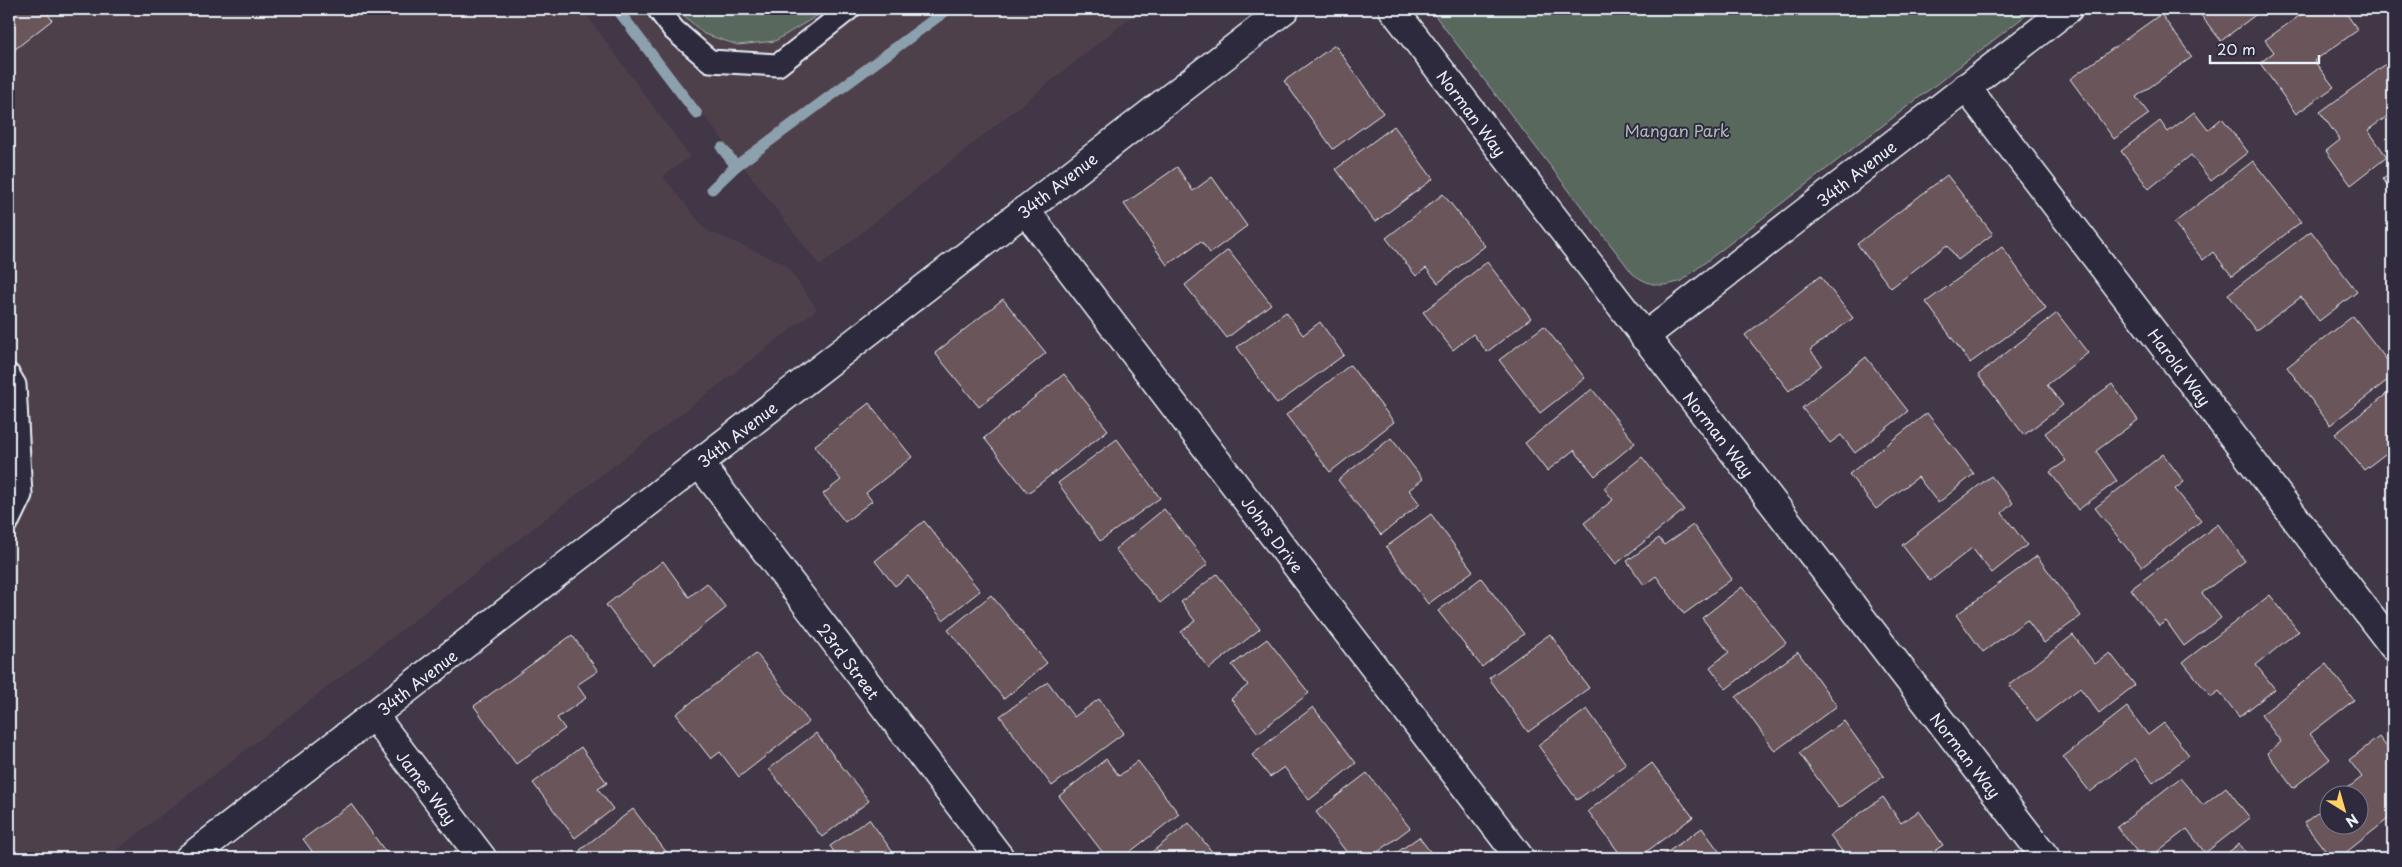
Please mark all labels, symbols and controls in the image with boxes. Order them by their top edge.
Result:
scale bar [2210,32,2318,64]
text: 20 m [2217,37,2256,60]
street label: Norman Way [1431,65,1513,161]
park label: Mangan Park [1624,118,1730,142]
street label: 34th Avenue [1811,134,1901,212]
street label: 34th Avenue [1012,146,1102,224]
street label: Harold Way [2143,323,2217,411]
street label: Norman Way [1678,386,1760,482]
street label: 34th Avenue [692,395,782,473]
street label: Johns Drive [1236,491,1310,577]
street label: 23rd Street [812,618,886,705]
street label: 34th Avenue [372,643,462,721]
street label: Norman Way [1925,707,2007,803]
street label: James Way [391,745,463,829]
north arrow [2320,784,2370,834]
text: N [2341,809,2363,833]

